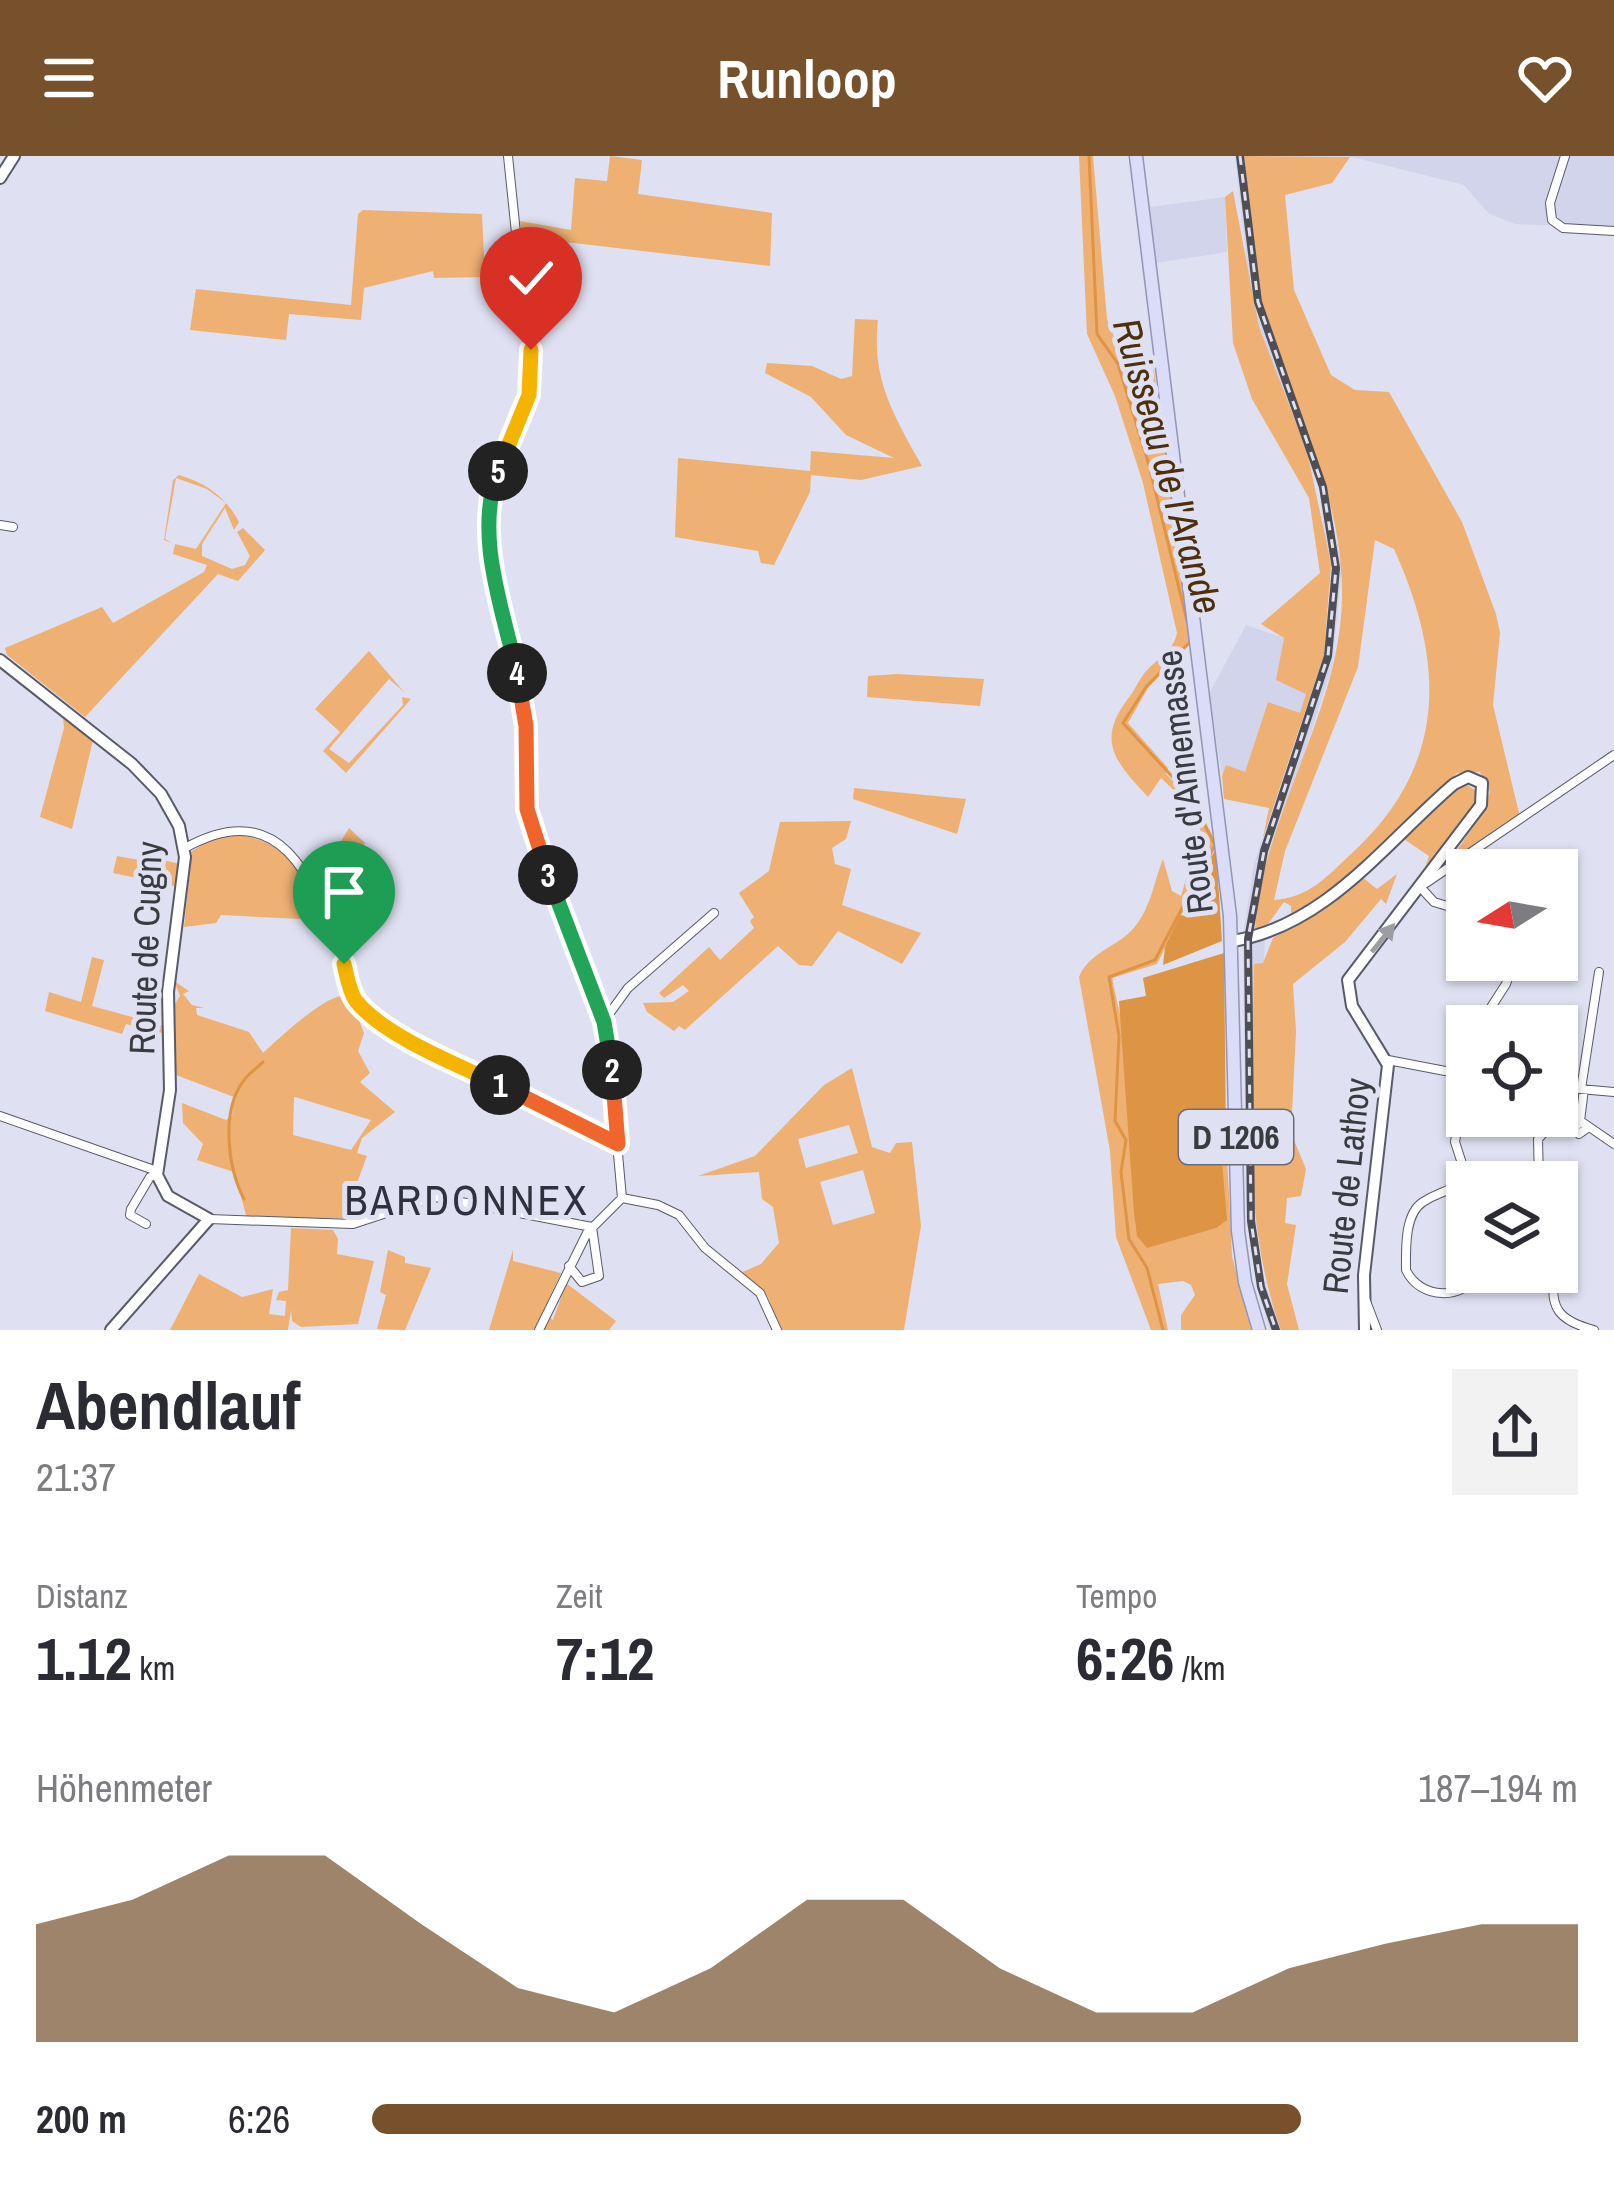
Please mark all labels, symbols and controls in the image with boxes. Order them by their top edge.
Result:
text: Runloop [717,42,897,115]
icon: menu [36,45,102,111]
icon: heart [1512,45,1578,111]
pin [480,227,582,350]
icon: check [498,245,564,311]
water label: Ruisseau de l'Arande [1101,312,1235,620]
pin: 5 [468,441,528,501]
text: 5 [490,449,506,493]
pin: 4 [487,643,547,703]
street label: Route d'Annemasse [1144,648,1224,916]
text: 4 [509,651,525,695]
street label: Route de Cugny [117,840,173,1055]
pin [293,841,395,964]
pin: 3 [518,845,578,905]
north arrow [1446,849,1578,981]
map controls [1446,849,1578,1293]
text: 3 [540,853,556,897]
icon: arrive [311,859,377,925]
one-way arrow [1370,923,1395,954]
button: locate [1446,1005,1578,1137]
pin: 2 [582,1040,642,1100]
text: 2 [604,1048,620,1092]
pin: 1 [470,1055,530,1115]
text: 1 [492,1063,508,1107]
street label: Route de Lathoy [1311,1076,1381,1296]
road number: D 1206 [1179,1110,1293,1164]
button: layers [1446,1161,1578,1293]
district label: BARDONNEX [344,1172,590,1228]
text: Abendlauf [36,1361,301,1450]
button: share [1452,1369,1578,1495]
text: 21:37 [36,1451,116,1503]
text: Distanz [36,1574,128,1618]
text: Zeit [556,1574,603,1618]
text: Tempo [1076,1574,1157,1618]
text: 1.12 [36,1618,132,1699]
text: 7:12 [556,1618,654,1699]
text: 6:26 [1076,1618,1174,1699]
text: km [132,1646,175,1690]
text: /km [1174,1646,1226,1690]
text: Höhenmeter [36,1762,212,1814]
text: 187–194 m [1418,1762,1578,1814]
text: 200 m [36,2093,127,2145]
text: 6:26 [228,2093,290,2145]

